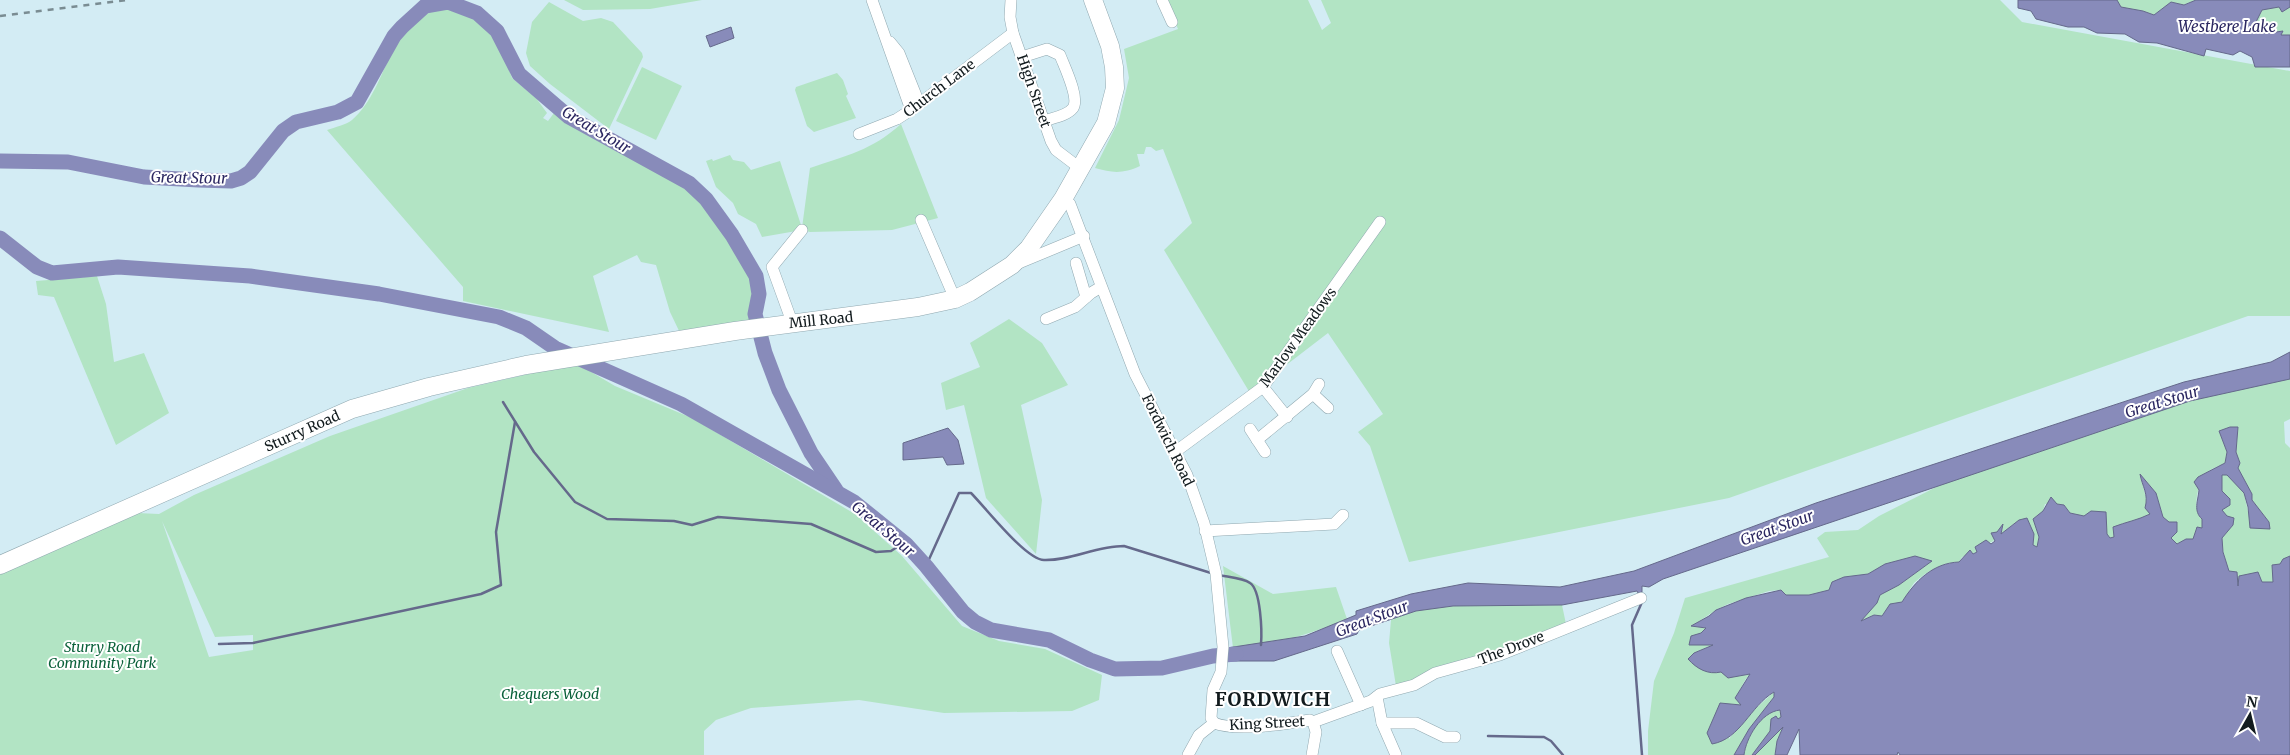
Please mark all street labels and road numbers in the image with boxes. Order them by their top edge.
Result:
street label: High Street [1013,52,1055,131]
street label: Church Lane [900,55,978,121]
street label: Marlow Meadows [1256,284,1340,390]
street label: Mill Road [788,308,854,332]
street label: Fordwich Road [1138,391,1198,490]
street label: Sturry Road [261,406,343,456]
street label: The Drove [1475,627,1547,669]
street label: King Street [1229,712,1306,734]

